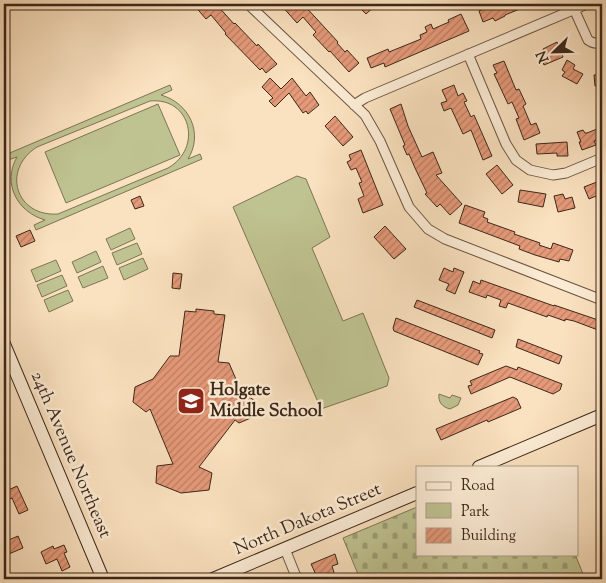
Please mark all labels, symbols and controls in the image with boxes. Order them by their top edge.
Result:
north arrow [528,28,578,78]
text: N [532,47,555,65]
street label: 24th Avenue Northeast [23,368,117,542]
place label: Holgate Middle School [210,378,324,425]
school or university icon: Holgate Middle School [176,386,206,416]
legend [416,466,578,556]
text: Road [461,476,495,497]
street label: North Dakota Street [230,477,386,563]
text: Park [461,502,490,523]
text: Building [461,526,516,547]

